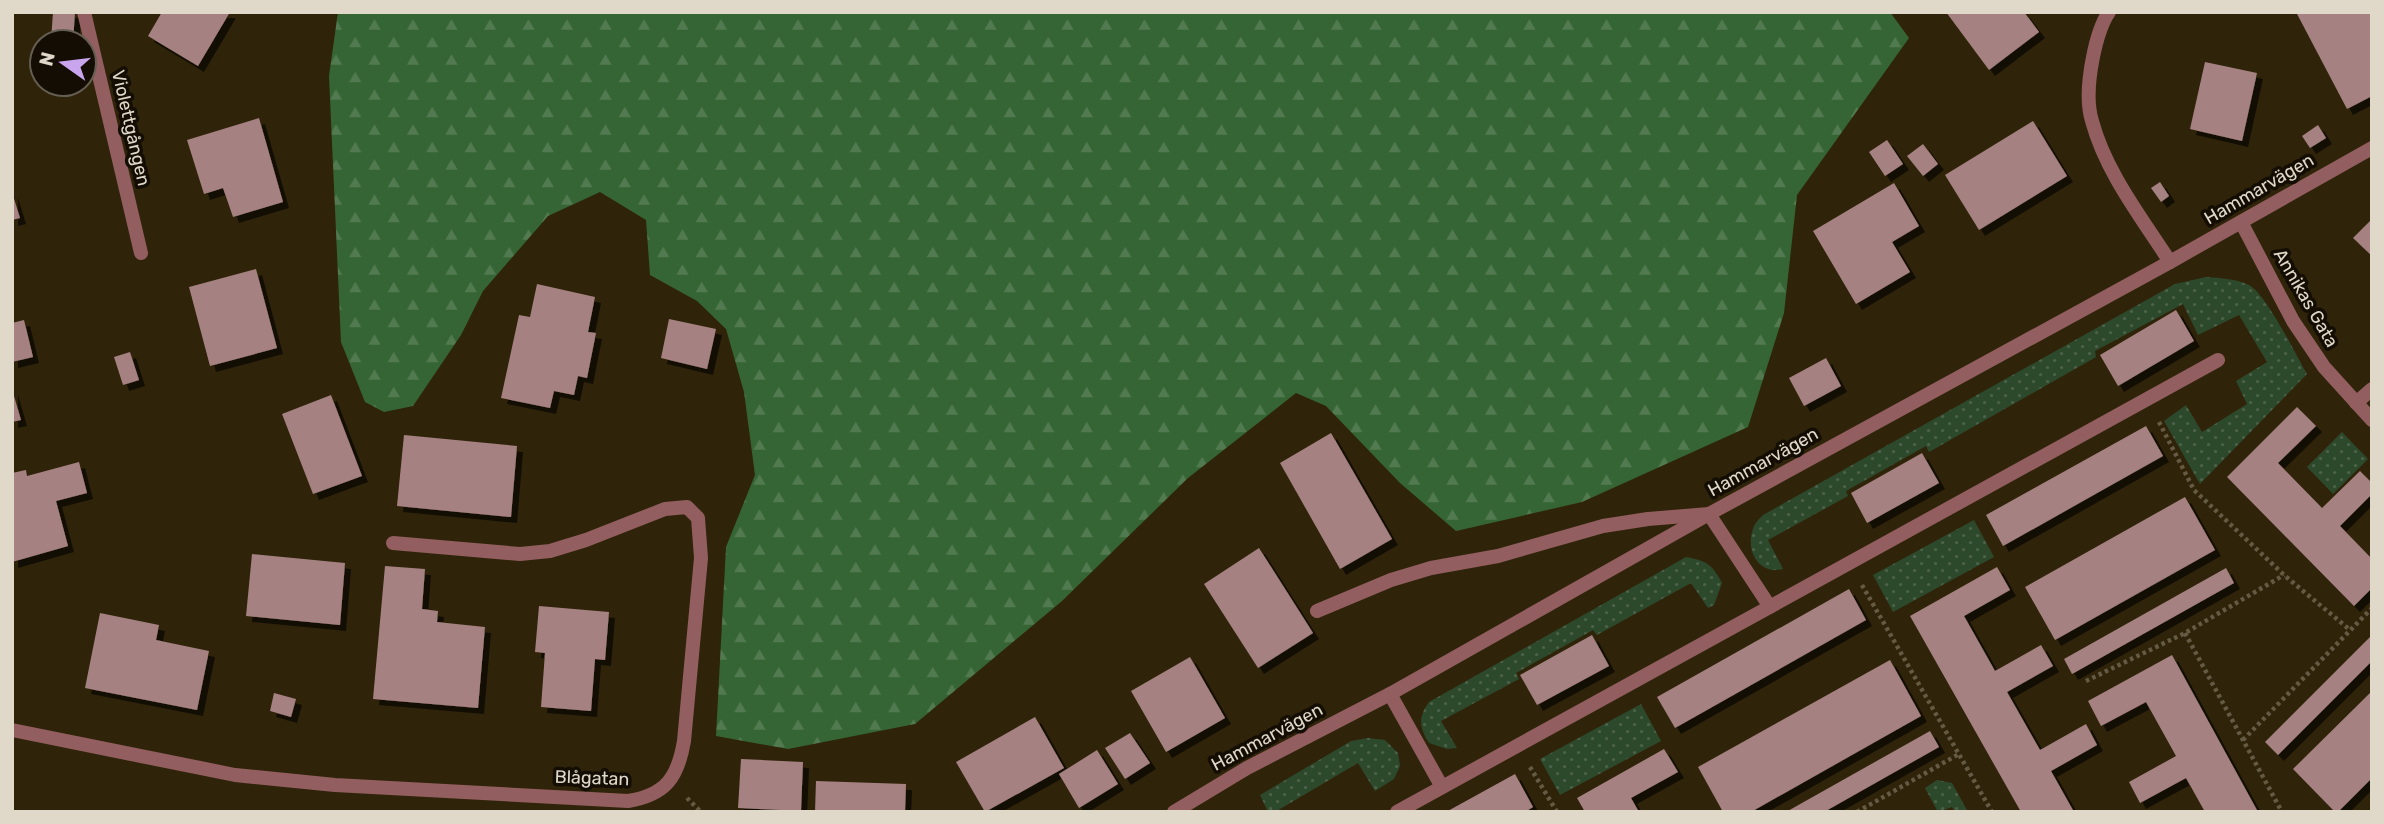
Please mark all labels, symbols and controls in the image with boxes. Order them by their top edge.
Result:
north arrow [28,28,98,98]
text: N [34,50,60,68]
street label: Violettgången [107,68,155,188]
street label: Hammarvägen [2200,149,2318,229]
street label: Annikas Gata [2269,245,2343,351]
street label: Hammarvägen [1704,423,1822,501]
street label: Hammarvägen [1208,698,1326,776]
street label: Blågatan [554,766,630,790]

